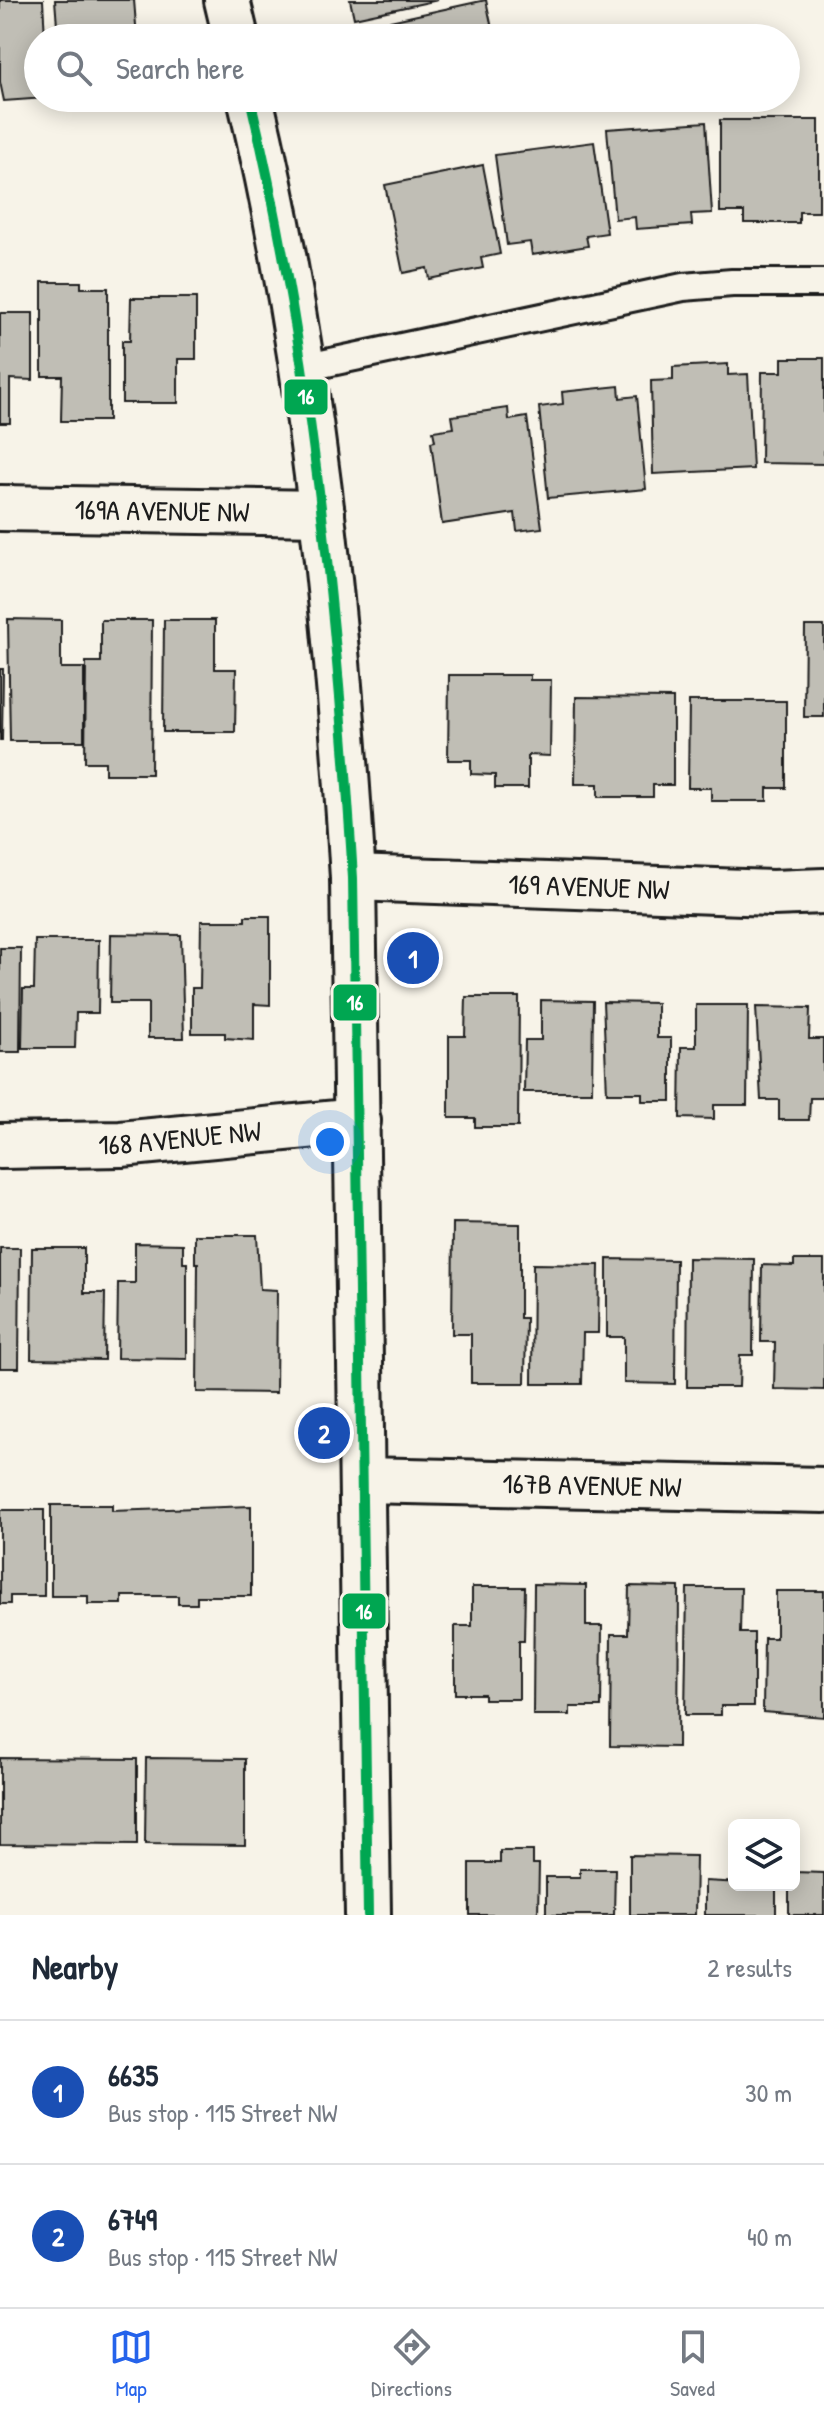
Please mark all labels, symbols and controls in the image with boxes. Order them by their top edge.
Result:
search box [24,24,800,112]
icon: search [52,46,96,90]
text: Search here [116,48,244,88]
line badge: 16 [283,378,329,416]
text: 16 [298,381,315,411]
street label: 169A AVENUE NW [74,490,250,531]
street label: 169 AVENUE NW [508,865,670,908]
pin: 1 [387,928,439,988]
line badge: 16 [332,983,378,1022]
text: 16 [347,987,364,1017]
street label: 168 AVENUE NW [98,1112,263,1163]
your location [310,1122,350,1162]
pin: 2 [298,1403,350,1463]
street label: 167B AVENUE NW [502,1464,682,1506]
line badge: 16 [341,1592,387,1630]
text: 16 [356,1596,373,1626]
map controls [728,1819,800,1891]
button: layers [728,1819,800,1891]
text: Nearby [32,1944,118,1990]
text: 2 results [707,1950,792,1985]
text: 6635 [108,2055,158,2095]
text: 1 [53,2075,63,2110]
text: 30 m [745,2075,792,2110]
text: Bus stop · 115 Street NW [108,2095,338,2130]
text: 6749 [108,2199,157,2239]
text: 2 [52,2219,64,2254]
text: 40 m [747,2219,792,2254]
text: Bus stop · 115 Street NW [108,2239,338,2274]
tab: Map [109,2325,153,2403]
tab: Directions [371,2325,452,2403]
tab: Saved [670,2325,715,2403]

